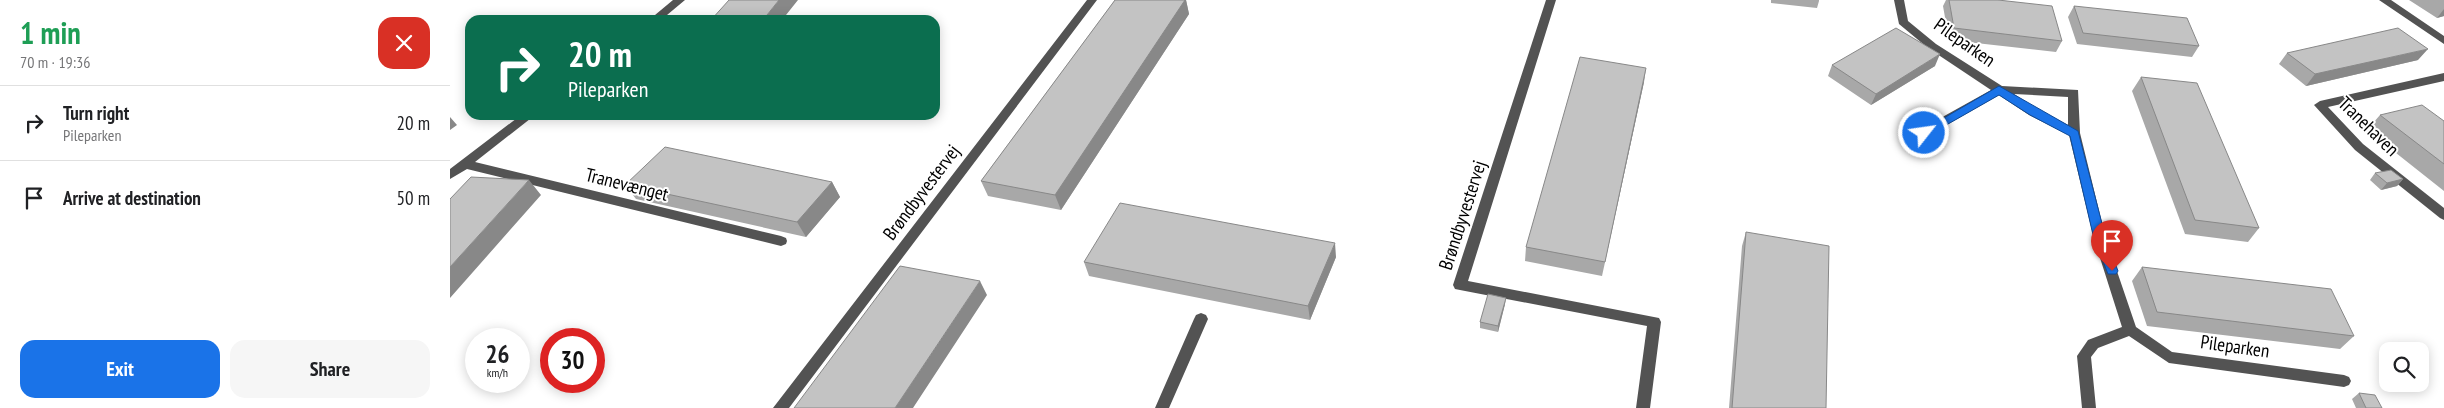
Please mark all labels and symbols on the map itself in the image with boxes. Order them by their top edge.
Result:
street label: Pileparken [1930,12,2000,72]
street label: Tranehaven [2334,91,2404,161]
position arrow [1897,106,1949,158]
street label: Brøndbyvestervej [877,139,965,245]
street label: Brøndbyvestervej [1433,157,1491,273]
street label: Tranevænget [583,162,672,206]
pin [2091,220,2133,271]
speed limit sign: 30 [540,328,605,393]
street label: Pileparken [2199,329,2271,363]

